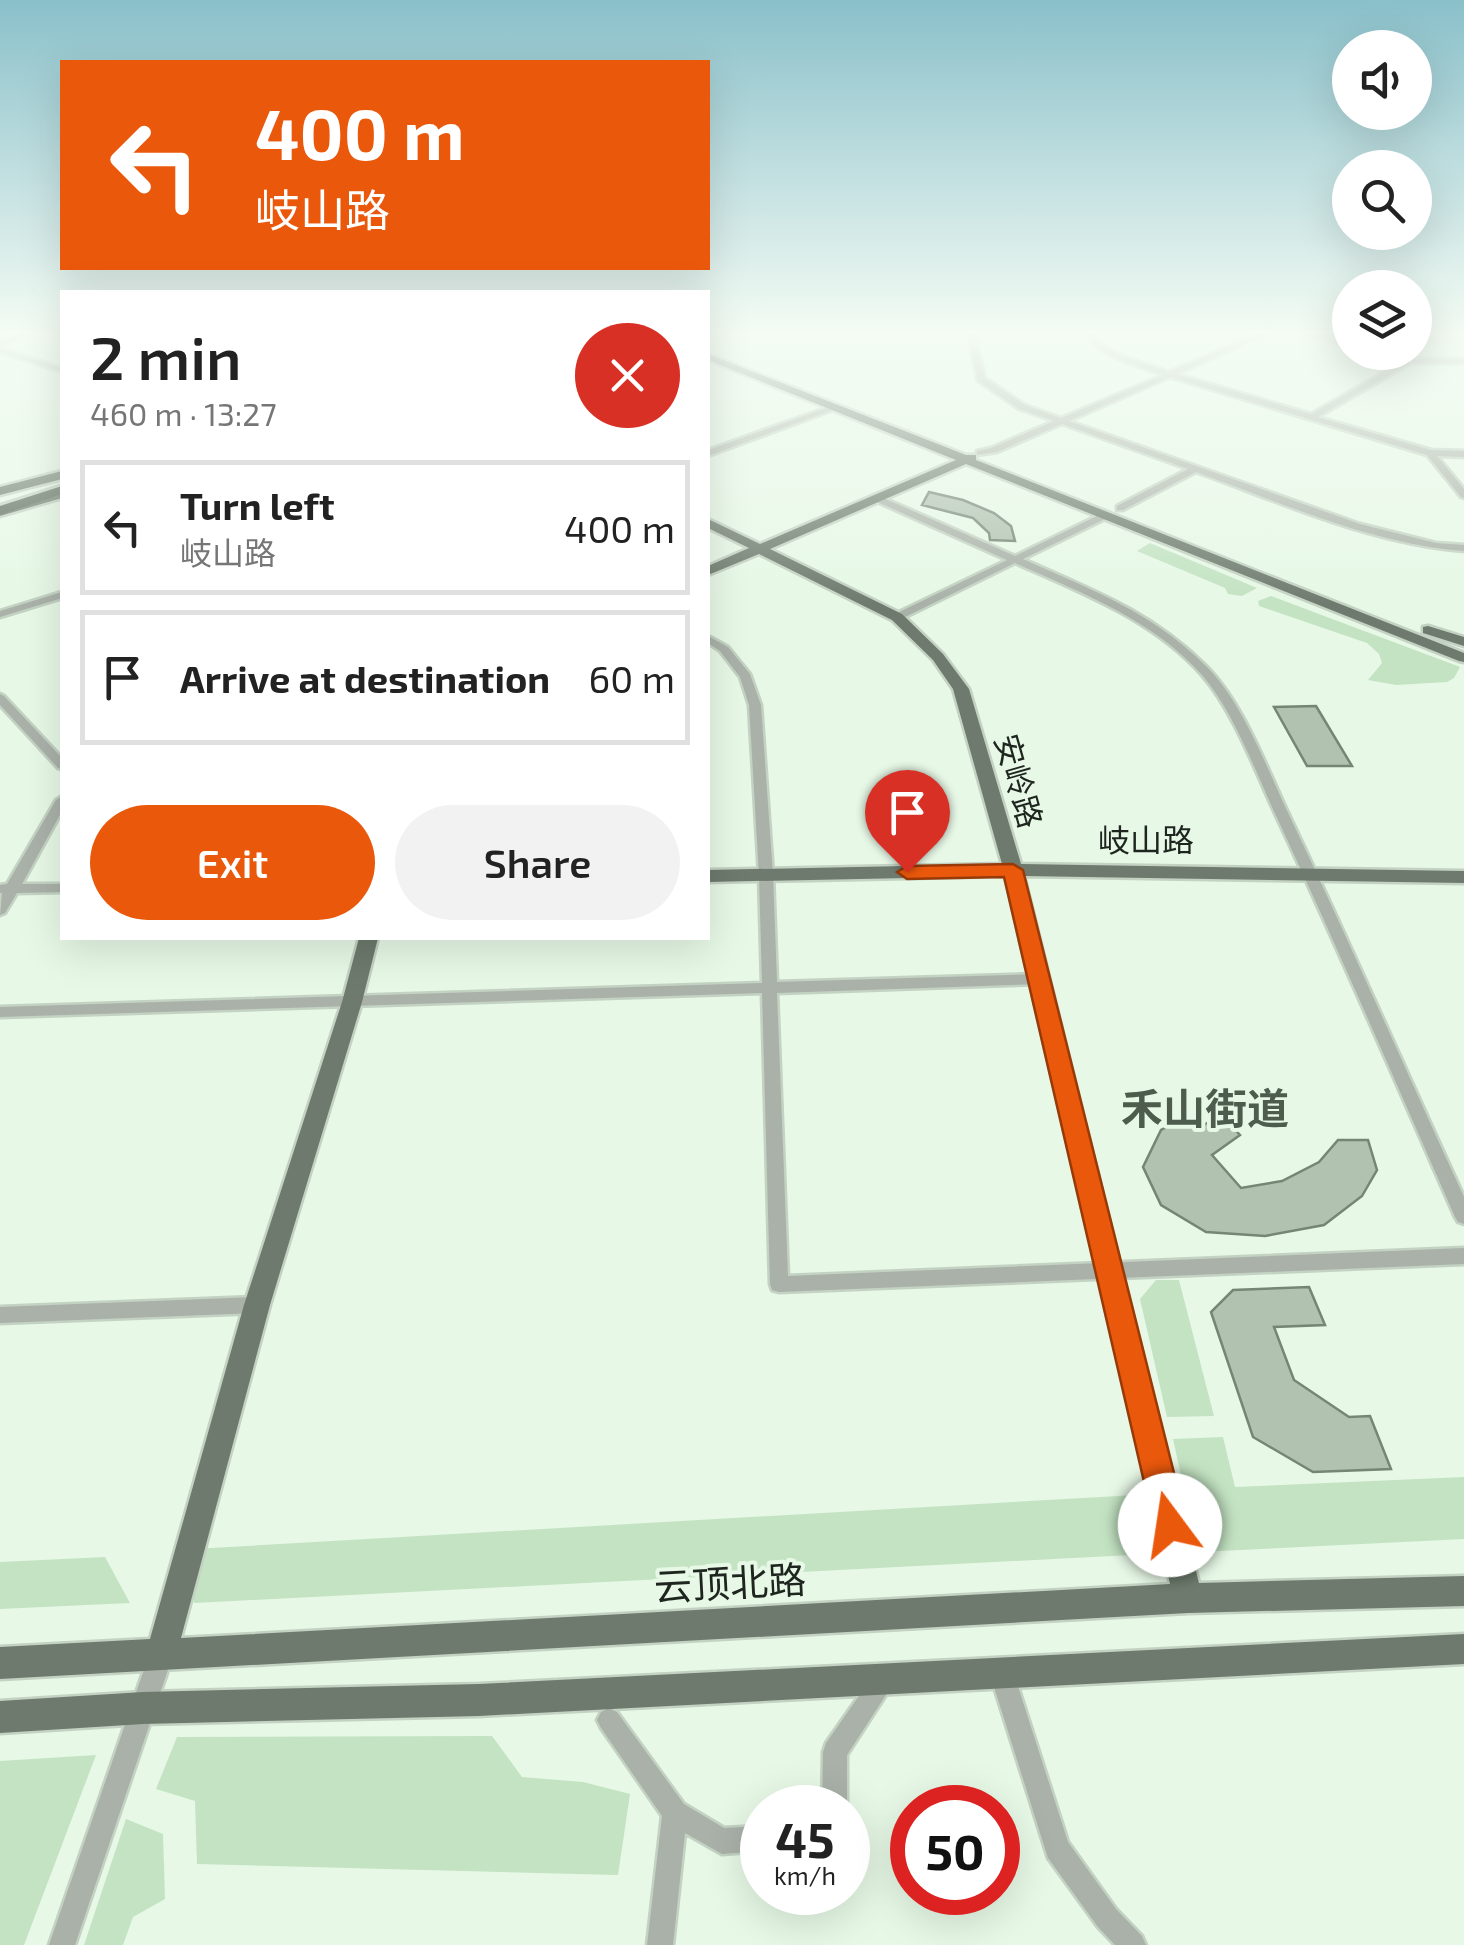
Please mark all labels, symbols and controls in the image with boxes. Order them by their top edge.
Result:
map controls [1332,30,1432,370]
button: sound [1332,30,1432,130]
text: 400 m [255,90,465,174]
icon: left [90,100,220,230]
button: search [1332,150,1432,250]
text: 岐山路 [255,182,390,236]
button: layers [1332,270,1432,370]
text: 2 min [90,320,242,392]
button: close [575,323,680,428]
text: 460 m · 13:27 [90,394,277,432]
text: Turn left [180,482,335,528]
icon: left [95,500,150,555]
text: 400 m [564,505,675,551]
text: 岐山路 [180,533,276,571]
icon: arrive [95,650,150,705]
text: Arrive at destination [180,655,550,701]
text: 60 m [589,655,675,701]
street label: 安岭路 [988,729,1051,832]
pin [865,770,950,873]
icon: arrive [880,785,935,840]
button: Exit [90,805,375,920]
button: Share [395,805,680,920]
street label: 岐山路 [1098,820,1194,858]
district label: 禾山街道 [1121,1082,1289,1132]
position arrow [1118,1473,1222,1577]
street label: 云顶北路 [653,1555,807,1609]
speed limit sign: 50 [890,1785,1020,1915]
text: 45 [775,1808,835,1868]
text: km/h [774,1860,836,1890]

